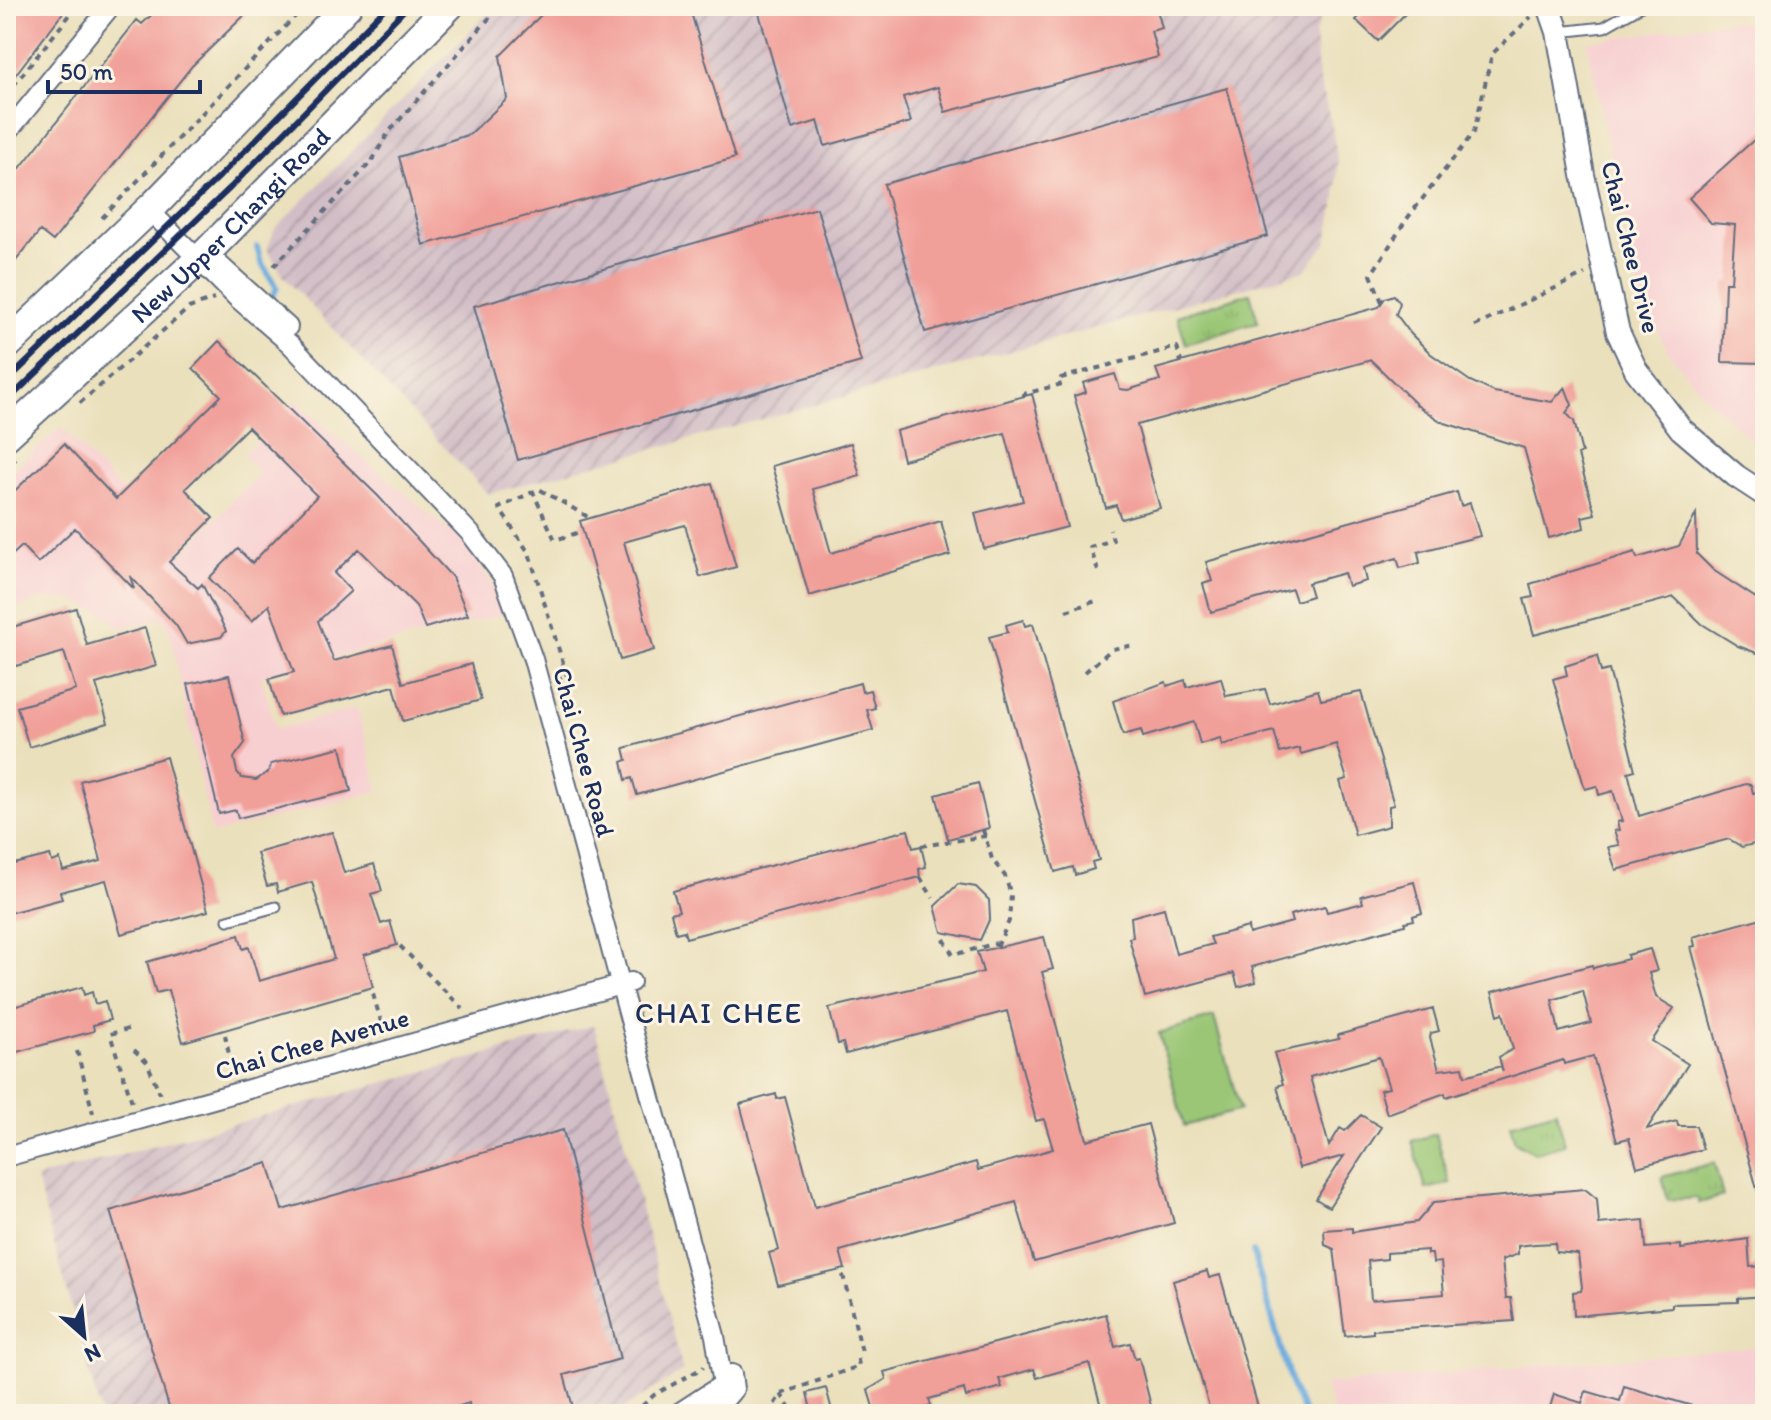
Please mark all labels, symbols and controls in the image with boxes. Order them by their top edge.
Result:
scale bar [48,44,200,94]
text: 50 m [60,57,113,86]
street label: New Upper Changi Road [124,120,337,330]
street label: Chai Chee Drive [1594,158,1668,336]
street label: Chai Chee Road [546,664,622,841]
district label: CHAI CHEE [635,994,803,1031]
street label: Chai Chee Avenue [211,1001,413,1087]
north arrow [44,1296,124,1376]
text: N [80,1338,106,1369]

